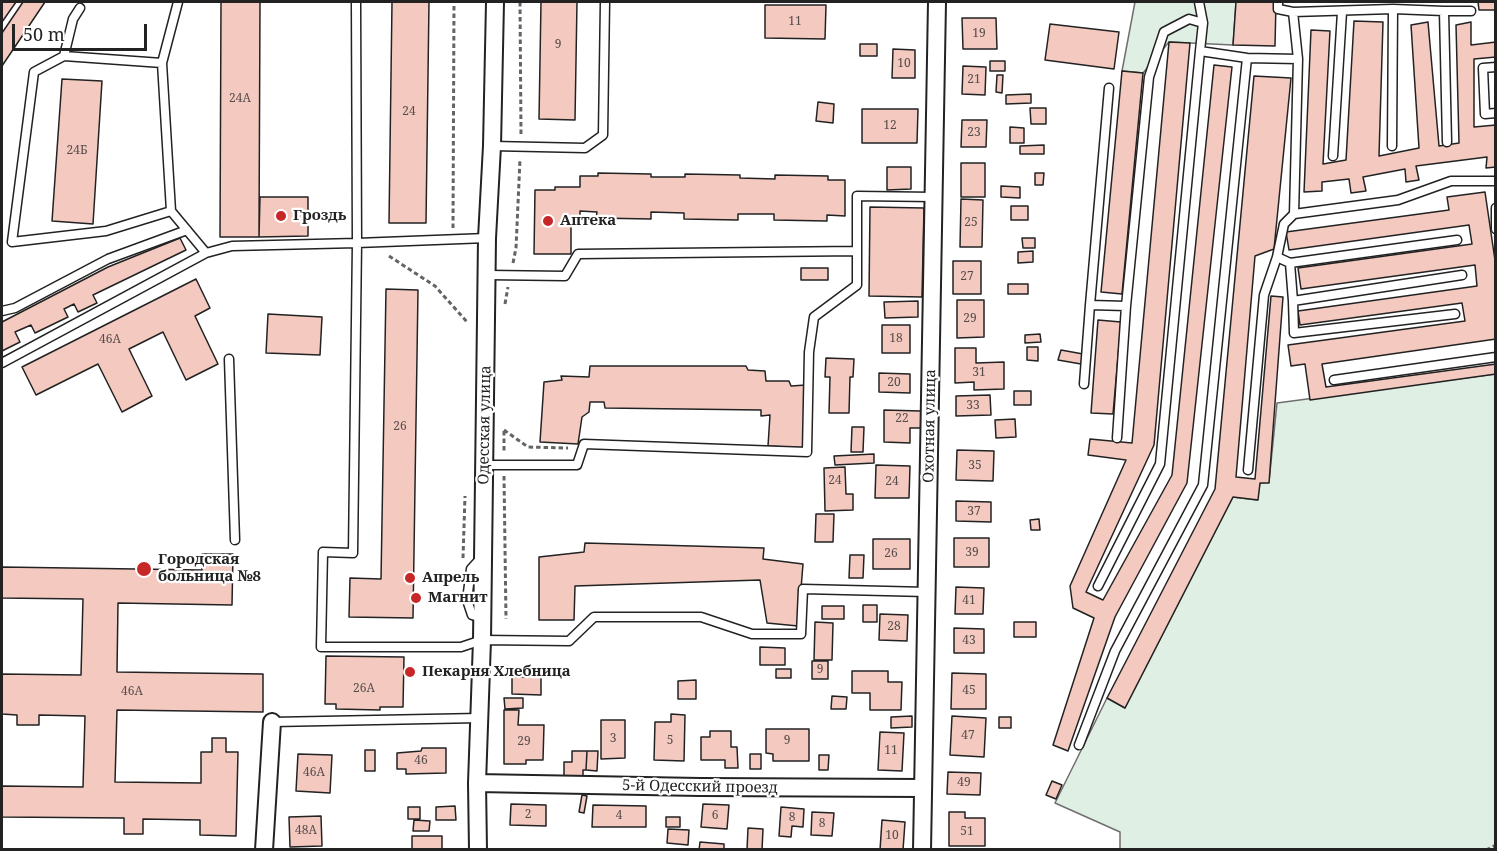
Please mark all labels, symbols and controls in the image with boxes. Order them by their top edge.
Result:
scale bar [15,12,150,50]
house number: 11 [788,15,802,29]
text: 50 m [23,22,65,46]
house number: 19 [972,27,986,41]
house number: 9 [555,38,561,52]
house number: 10 [897,57,911,71]
house number: 21 [967,73,981,87]
house number: 24А [229,92,251,106]
house number: 24 [402,105,416,119]
house number: 12 [883,119,897,133]
house number: 23 [967,126,981,140]
house number: 24Б [67,144,87,158]
place label: Гроздь [293,207,346,225]
marker: Гроздь [274,209,288,223]
place label: Аптека [560,212,616,230]
marker: Аптека [541,214,555,228]
house number: 25 [964,216,978,230]
house number: 27 [960,270,974,284]
house number: 29 [963,312,977,326]
house number: 18 [889,332,903,346]
house number: 46А [99,333,121,347]
street label: Одесская улица [475,365,495,485]
house number: 31 [972,366,986,380]
street label: Охотная улица [920,369,940,483]
house number: 20 [887,376,901,390]
house number: 33 [966,399,980,413]
house number: 22 [895,412,909,426]
house number: 26 [393,420,407,434]
house number: 35 [968,459,982,473]
house number: 24 [828,474,842,488]
house number: 24 [885,475,899,489]
house number: 37 [967,505,981,519]
house number: 39 [965,546,979,560]
house number: 26 [884,547,898,561]
place label: Городская больница №8 [158,551,261,586]
marker: Городская больница №8 [135,560,153,578]
place label: Апрель [422,569,479,587]
marker: Апрель [403,571,417,585]
place label: Магнит [428,589,488,607]
marker: Магнит [409,591,423,605]
house number: 41 [962,594,976,608]
house number: 28 [887,620,901,634]
house number: 43 [962,634,976,648]
place label: Пекарня Хлебница [422,663,571,681]
house number: 9 [817,663,823,677]
marker: Пекарня Хлебница [403,665,417,679]
house number: 26А [353,682,375,696]
house number: 45 [962,684,976,698]
house number: 46А [121,685,143,699]
house number: 47 [961,729,975,743]
house number: 3 [610,732,616,746]
house number: 5 [667,734,673,748]
house number: 9 [784,734,790,748]
house number: 29 [517,735,531,749]
house number: 11 [884,744,898,758]
house number: 46 [414,754,428,768]
house number: 46А [303,766,325,780]
house number: 49 [957,776,971,790]
street label: 5-й Одесский проезд [622,777,778,797]
house number: 2 [525,808,531,822]
house number: 4 [616,809,622,823]
house number: 6 [712,809,718,823]
house number: 8 [789,811,795,825]
house number: 8 [819,817,825,831]
house number: 48А [295,824,317,838]
house number: 51 [960,825,974,839]
house number: 10 [885,829,899,843]

